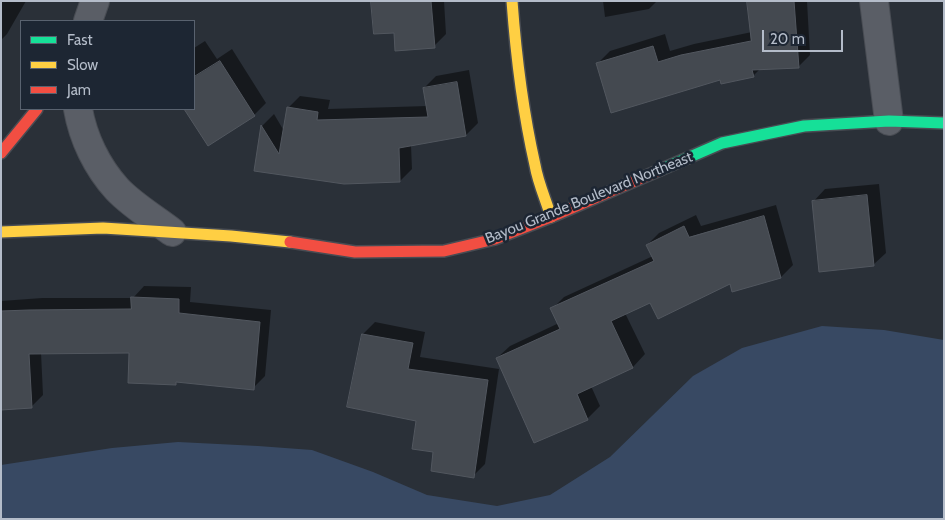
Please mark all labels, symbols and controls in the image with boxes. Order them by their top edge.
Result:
legend [20,20,195,110]
scale bar [765,20,846,52]
text: 20 m [770,30,805,48]
text: Fast [67,31,92,49]
text: Slow [67,56,98,74]
text: Jam [67,81,91,99]
street label: Bayou Grande Boulevard Northeast [483,148,695,248]

